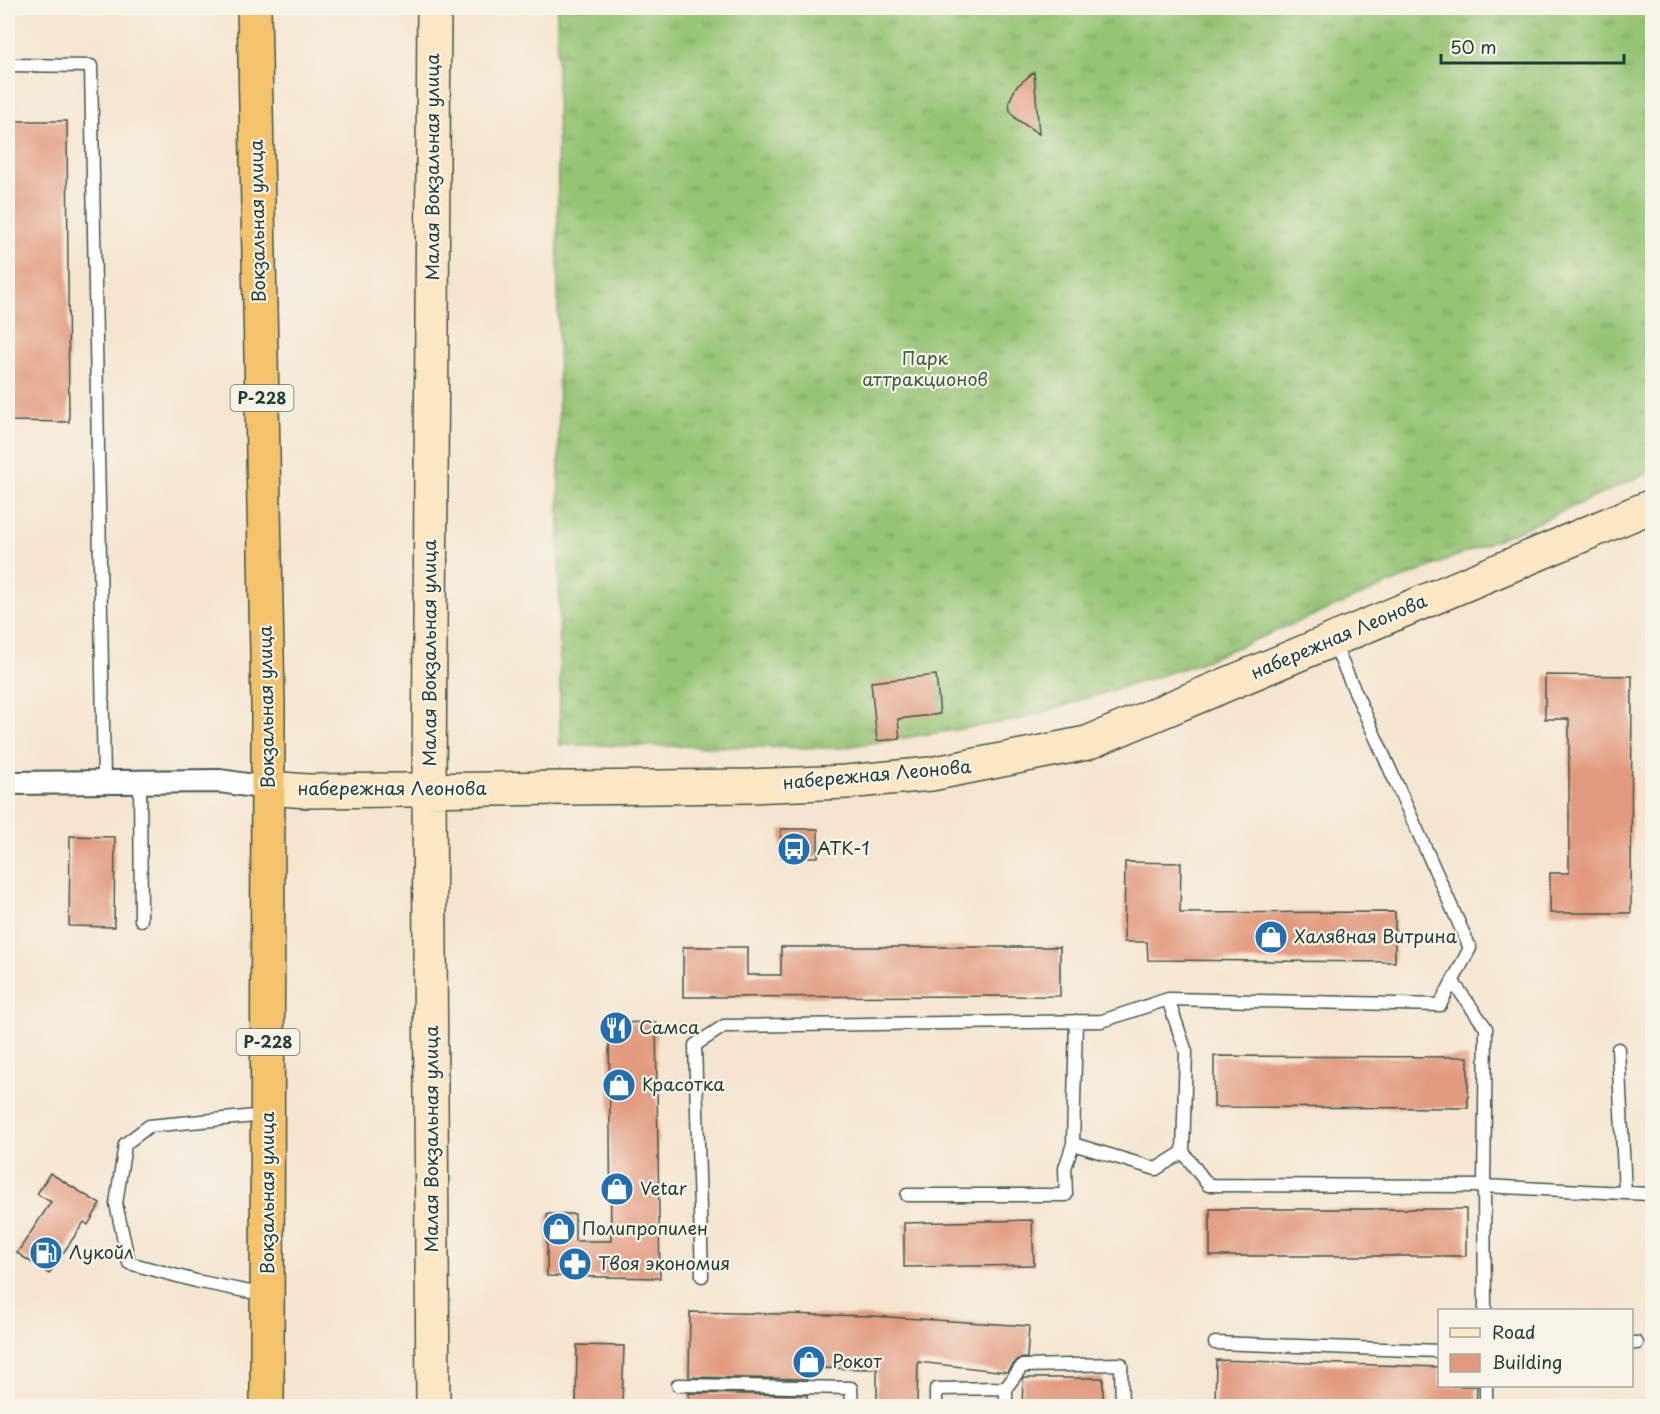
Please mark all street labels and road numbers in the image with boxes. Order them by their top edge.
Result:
street label: Малая Вокзальная улица [418,53,445,281]
street label: Вокзальная улица [242,139,271,303]
road number: Р-228 [230,385,294,411]
street label: Малая Вокзальная улица [415,539,442,767]
street label: набережная Леонова [1246,586,1431,685]
street label: Вокзальная улица [251,625,280,789]
street label: набережная Леонова [781,752,973,795]
street label: набережная Леонова [297,774,487,801]
street label: Малая Вокзальная улица [417,1025,444,1253]
road number: Р-228 [236,1029,300,1055]
street label: Вокзальная улица [253,1111,280,1275]

